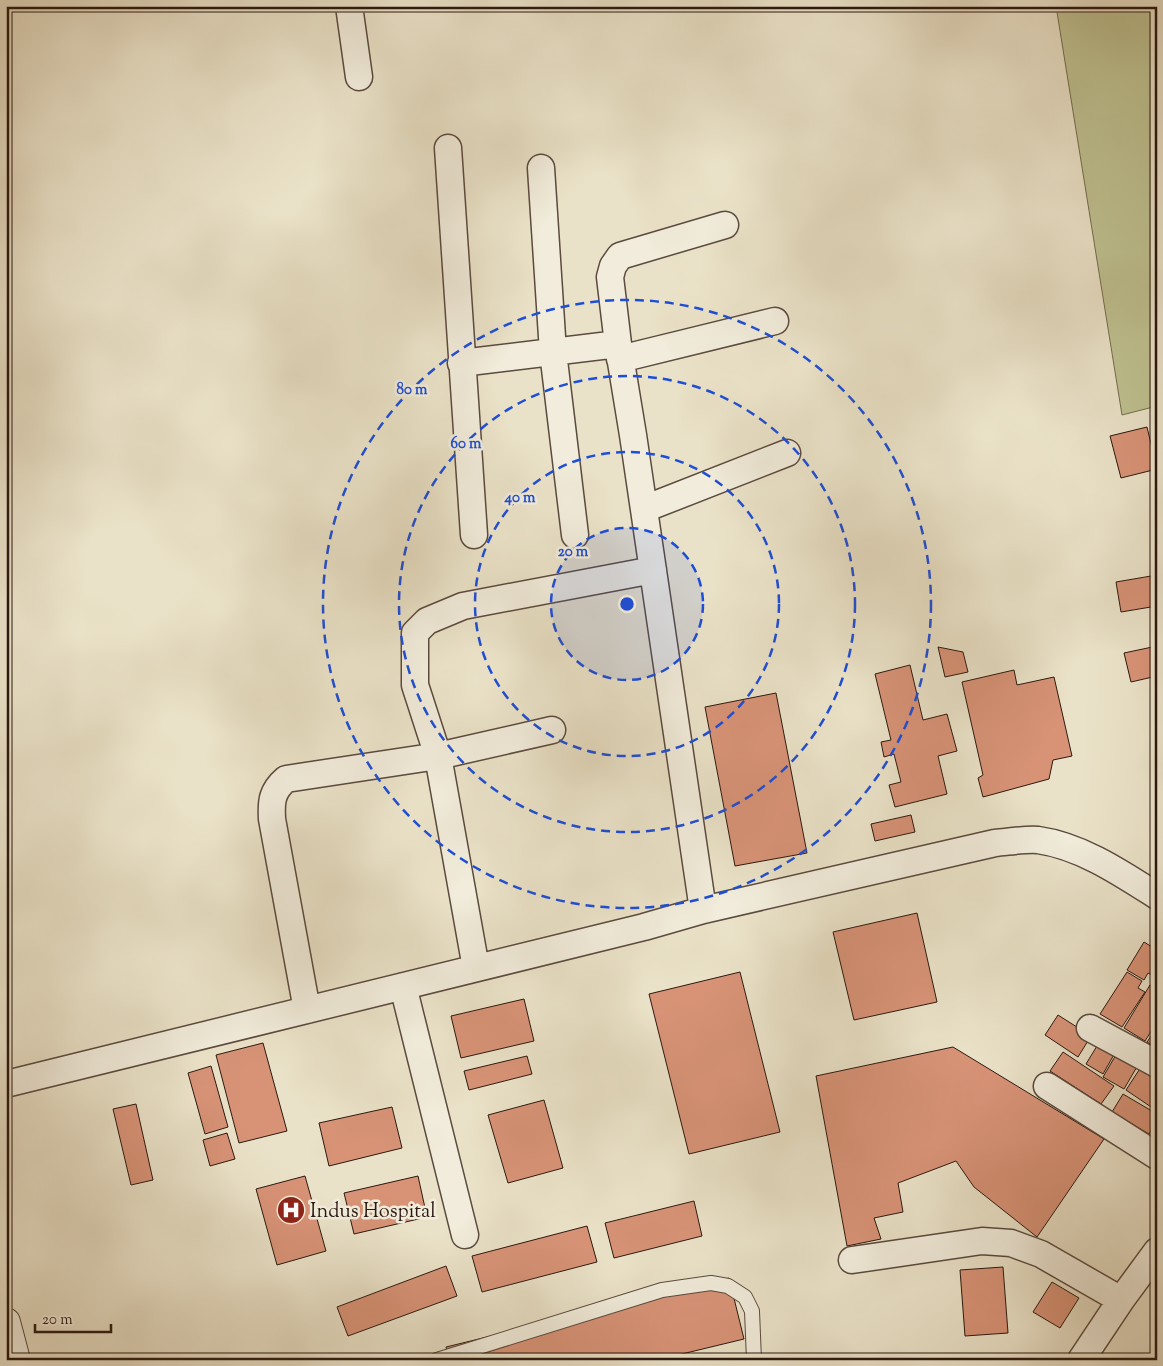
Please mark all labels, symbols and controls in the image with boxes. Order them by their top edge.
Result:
text: 80 m [396,380,428,401]
text: 60 m [451,434,482,455]
text: 40 m [504,488,536,509]
text: 20 m [558,542,589,563]
centre of rings [618,595,636,613]
hospital icon: Indus Hospital [276,1195,306,1225]
place label: Indus Hospital [310,1198,436,1227]
scale bar [35,1301,111,1333]
text: 20 m [42,1310,73,1331]

